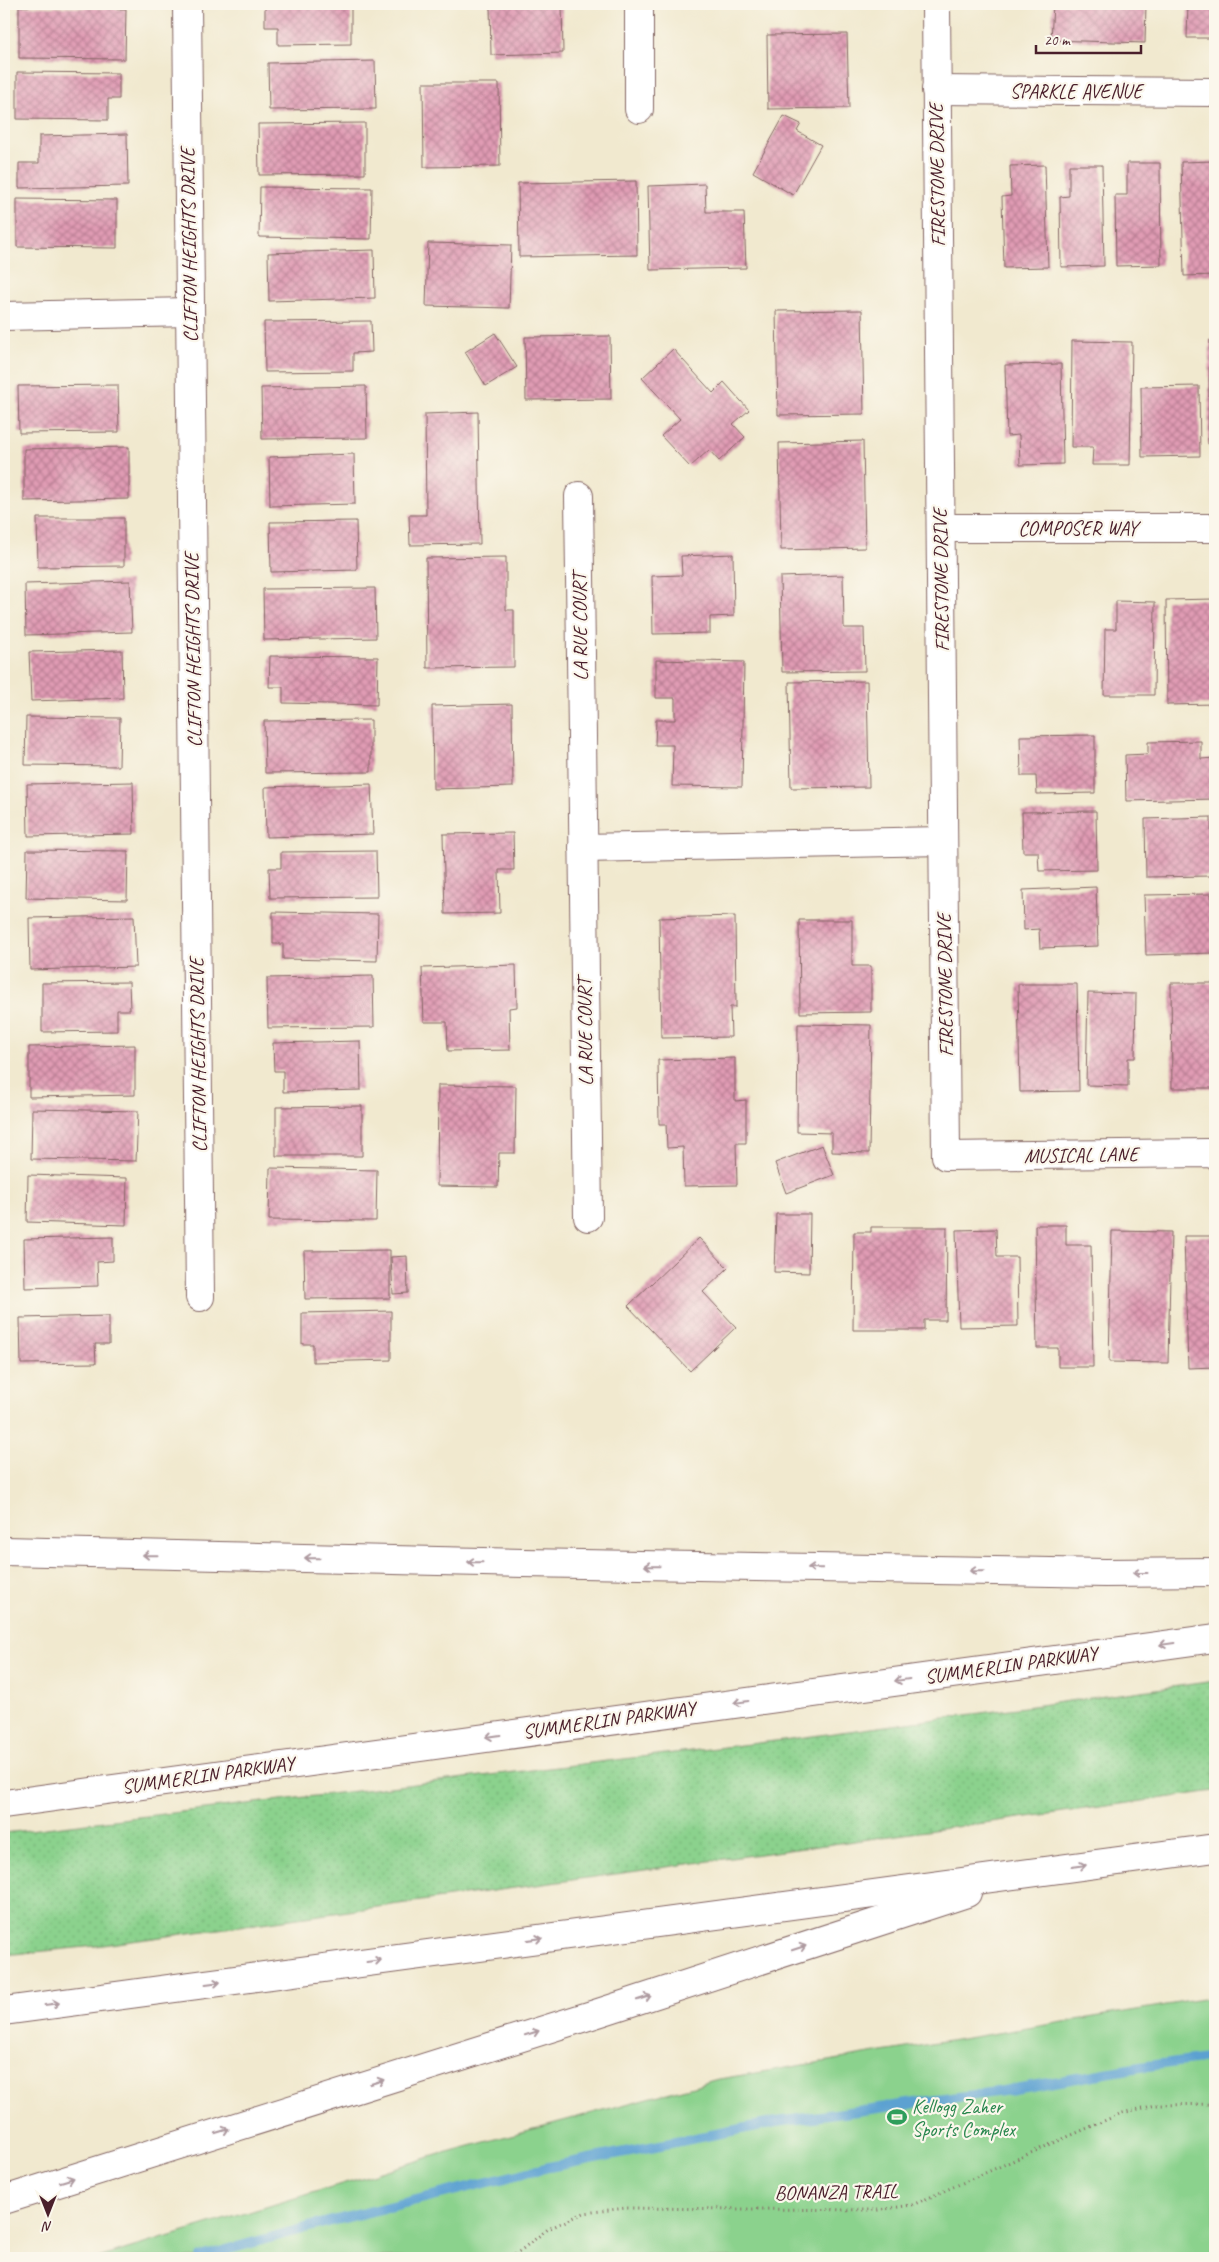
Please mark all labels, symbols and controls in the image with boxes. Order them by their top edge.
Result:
scale bar [1036,22,1142,54]
text: 20 m [1044,31,1071,50]
street label: SPARKLE AVENUE [1010,79,1145,104]
street label: FIRESTONE DRIVE [923,100,951,247]
street label: CLIFTON HEIGHTS DRIVE [175,144,203,343]
street label: FIRESTONE DRIVE [927,505,955,652]
street label: COMPOSER WAY [1018,516,1142,541]
street label: CLIFTON HEIGHTS DRIVE [179,549,207,748]
street label: LA RUE COURT [566,568,593,681]
street label: FIRESTONE DRIVE [931,910,959,1057]
street label: CLIFTON HEIGHTS DRIVE [184,954,212,1153]
street label: LA RUE COURT [571,973,598,1086]
street label: MUSICAL LANE [1024,1141,1141,1168]
one-way arrow [142,1550,158,1559]
one-way arrow [305,1554,321,1563]
one-way arrow [467,1558,483,1567]
one-way arrow [644,1561,660,1570]
one-way arrow [807,1563,823,1573]
one-way arrow [969,1566,986,1576]
one-way arrow [1132,1568,1148,1577]
one-way arrow [1159,1639,1175,1649]
street label: SUMMERLIN PARKWAY [923,1640,1102,1689]
one-way arrow [894,1675,910,1685]
street label: SUMMERLIN PARKWAY [521,1695,700,1744]
one-way arrow [733,1697,749,1707]
one-way arrow [485,1731,501,1741]
street label: SUMMERLIN PARKWAY [120,1750,299,1799]
one-way arrow [1070,1861,1086,1871]
one-way arrow [527,1934,543,1944]
one-way arrow [790,1942,806,1952]
one-way arrow [366,1956,382,1966]
one-way arrow [205,1978,221,1988]
one-way arrow [636,1992,652,2002]
one-way arrow [44,1999,60,2009]
one-way arrow [524,2028,540,2038]
one-way arrow [369,2077,384,2086]
place label: Kellogg Zaher Sports Complex [912,2094,1017,2142]
sports icon: Kellogg Zaher Sports Complex [886,2106,908,2128]
one-way arrow [214,2125,230,2135]
one-way arrow [59,2174,75,2184]
street label: BONANZA TRAIL [774,2178,898,2206]
north arrow [22,2190,72,2240]
text: N [41,2218,52,2235]

